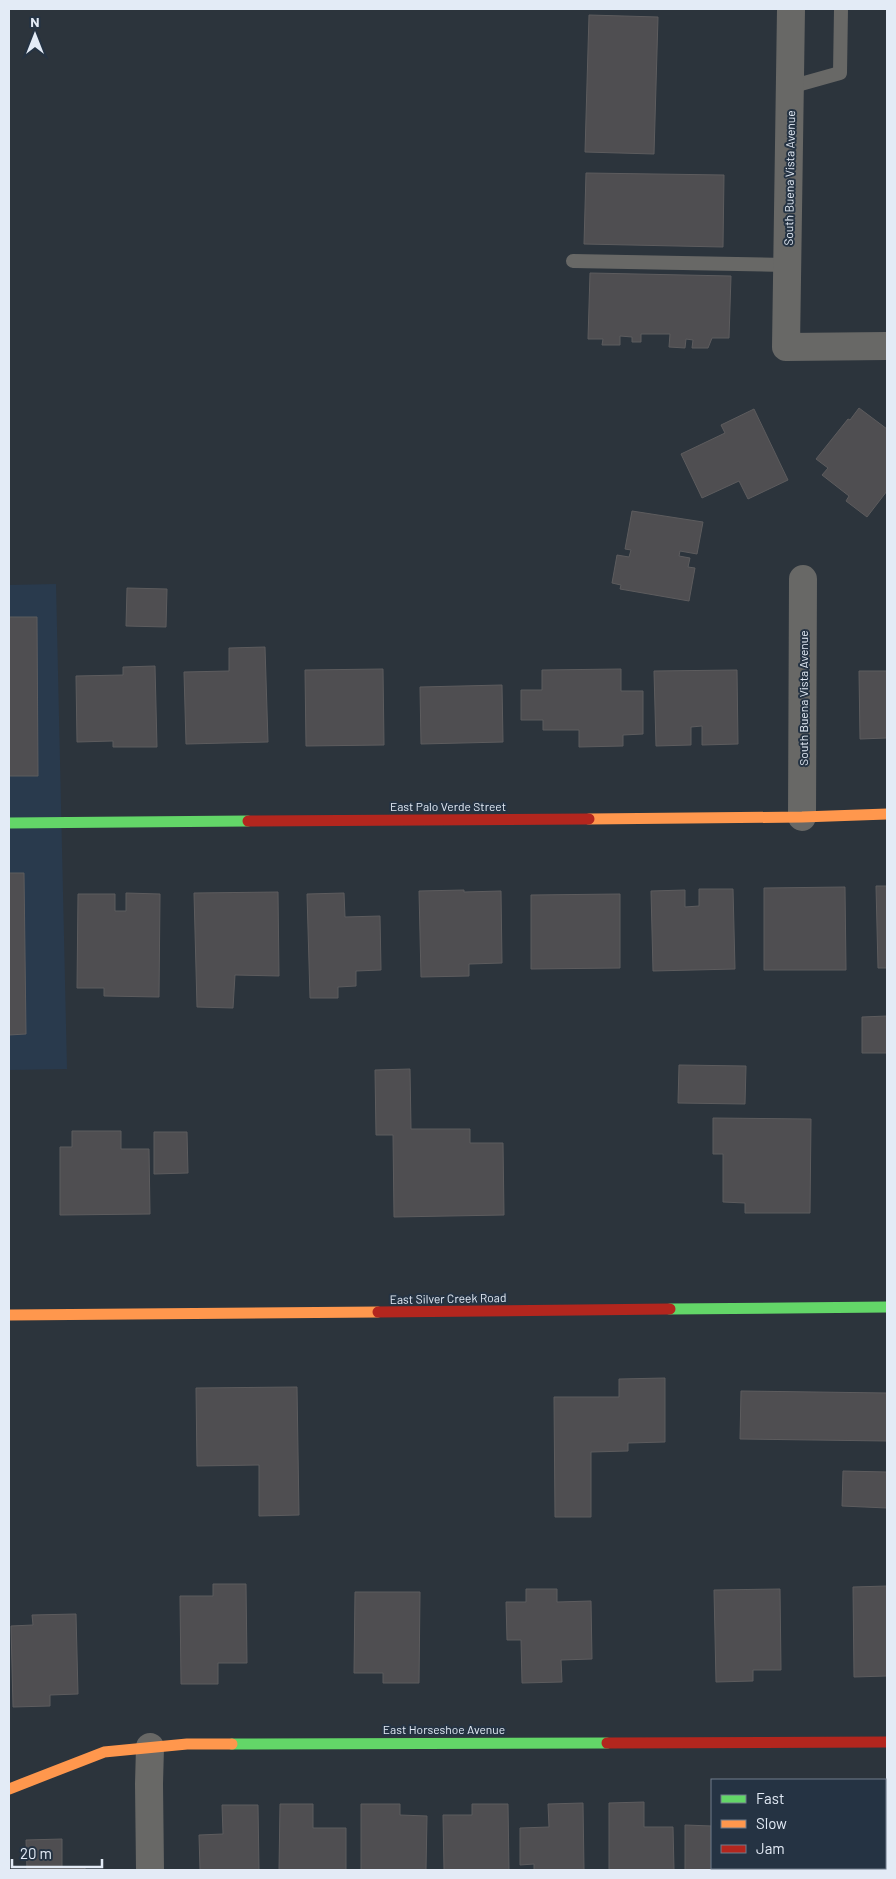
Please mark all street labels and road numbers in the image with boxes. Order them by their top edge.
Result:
street label: South Buena Vista Avenue [781,110,797,246]
street label: South Buena Vista Avenue [796,630,810,766]
street label: East Palo Verde Street [390,799,506,813]
street label: East Silver Creek Road [390,1290,506,1306]
street label: East Horseshoe Avenue [383,1722,505,1736]

